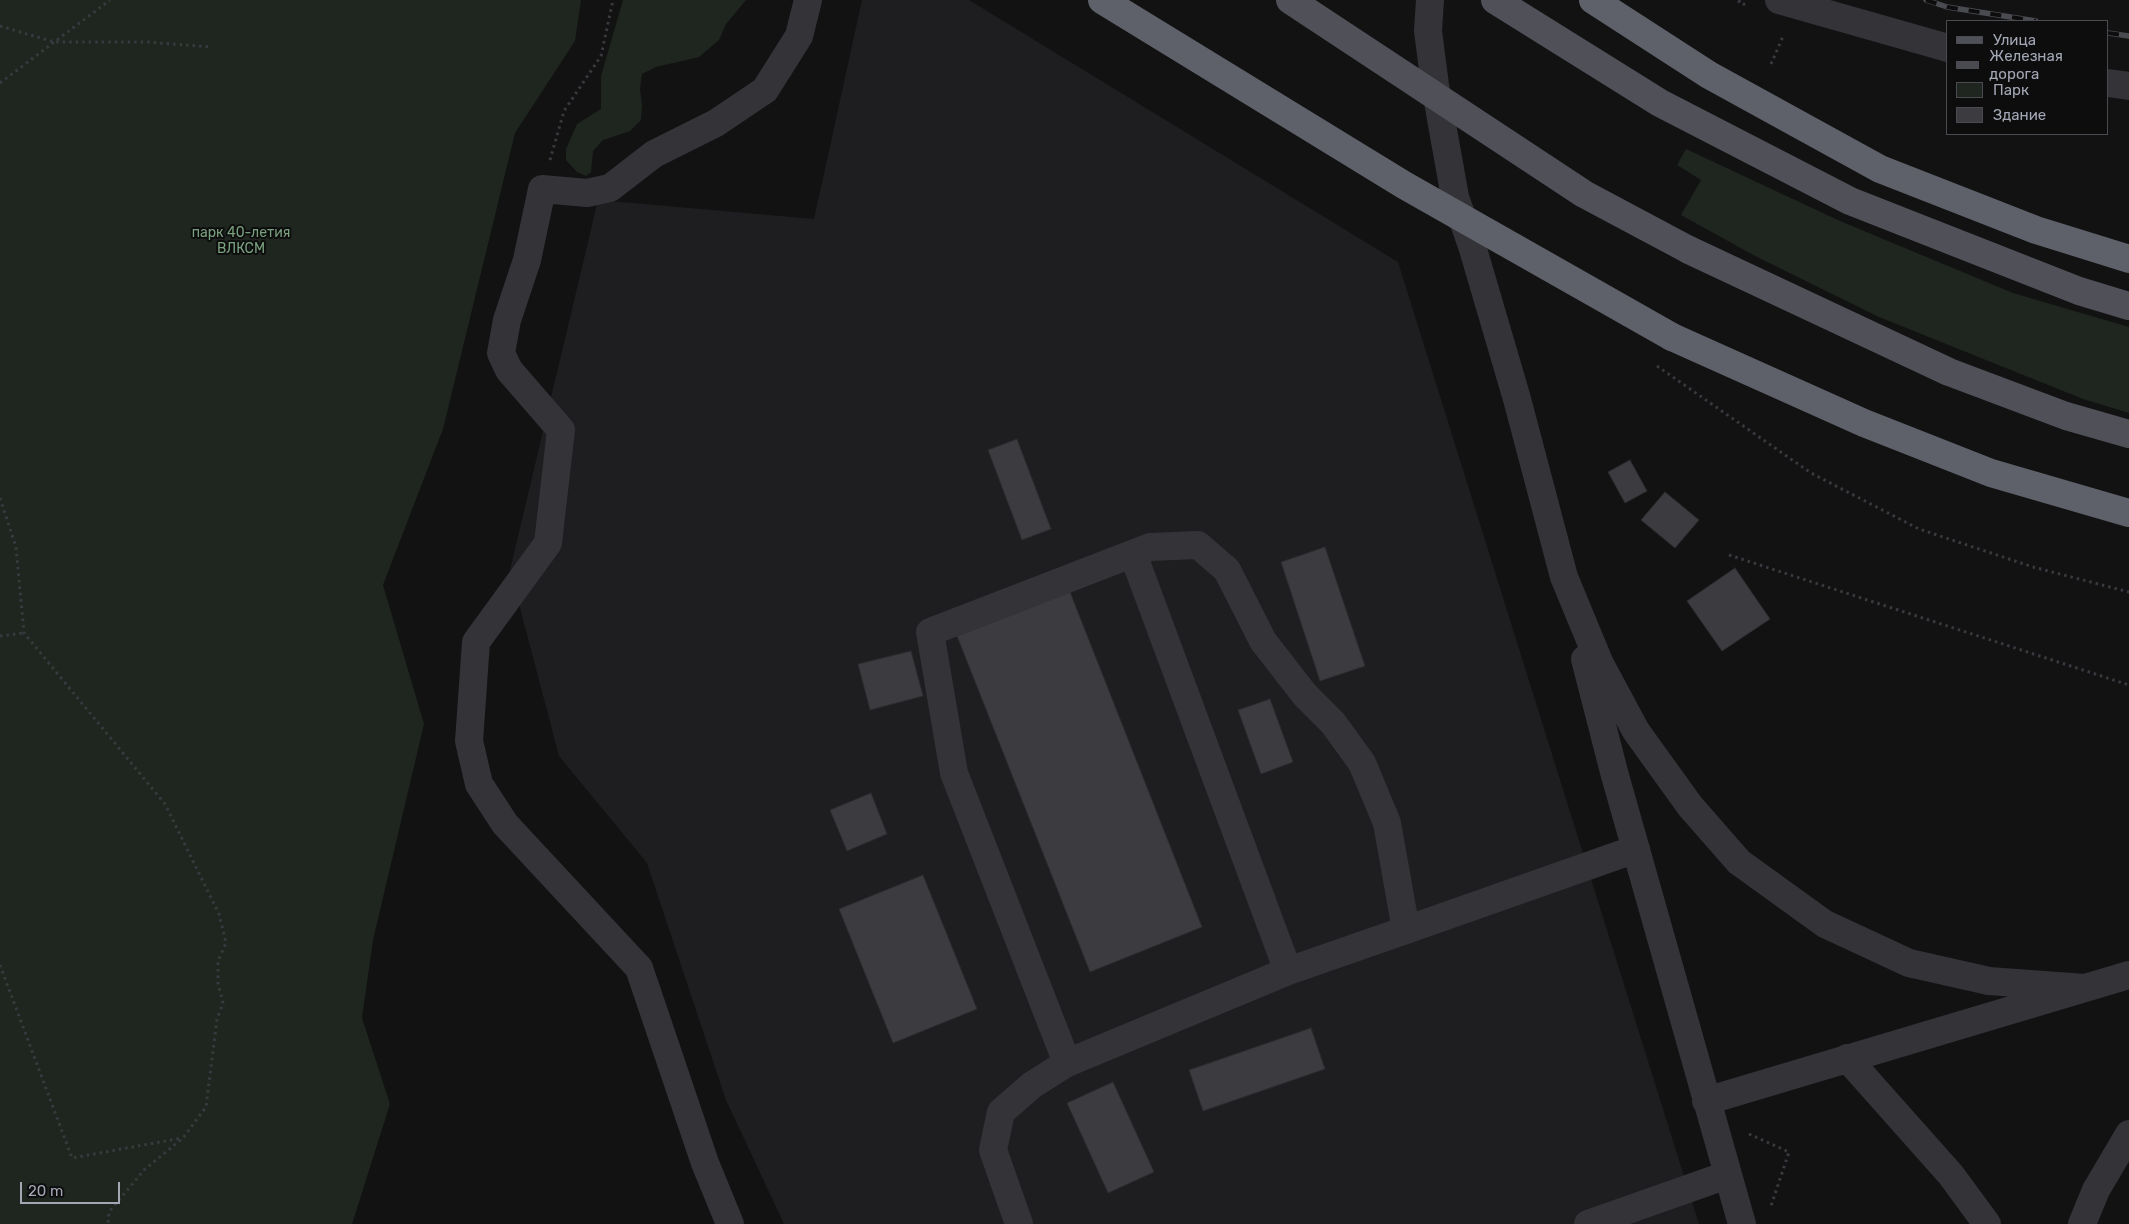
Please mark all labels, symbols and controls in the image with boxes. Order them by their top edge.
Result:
legend [1946,20,2109,135]
text: Улица [1993,31,2036,49]
text: Железная дорога [1989,47,2063,83]
text: Парк [1993,81,2029,99]
text: Здание [1993,106,2046,124]
park label: парк 40-летия ВЛКСМ [192,225,290,258]
scale bar [22,1172,122,1204]
text: 20 m [28,1182,63,1200]

